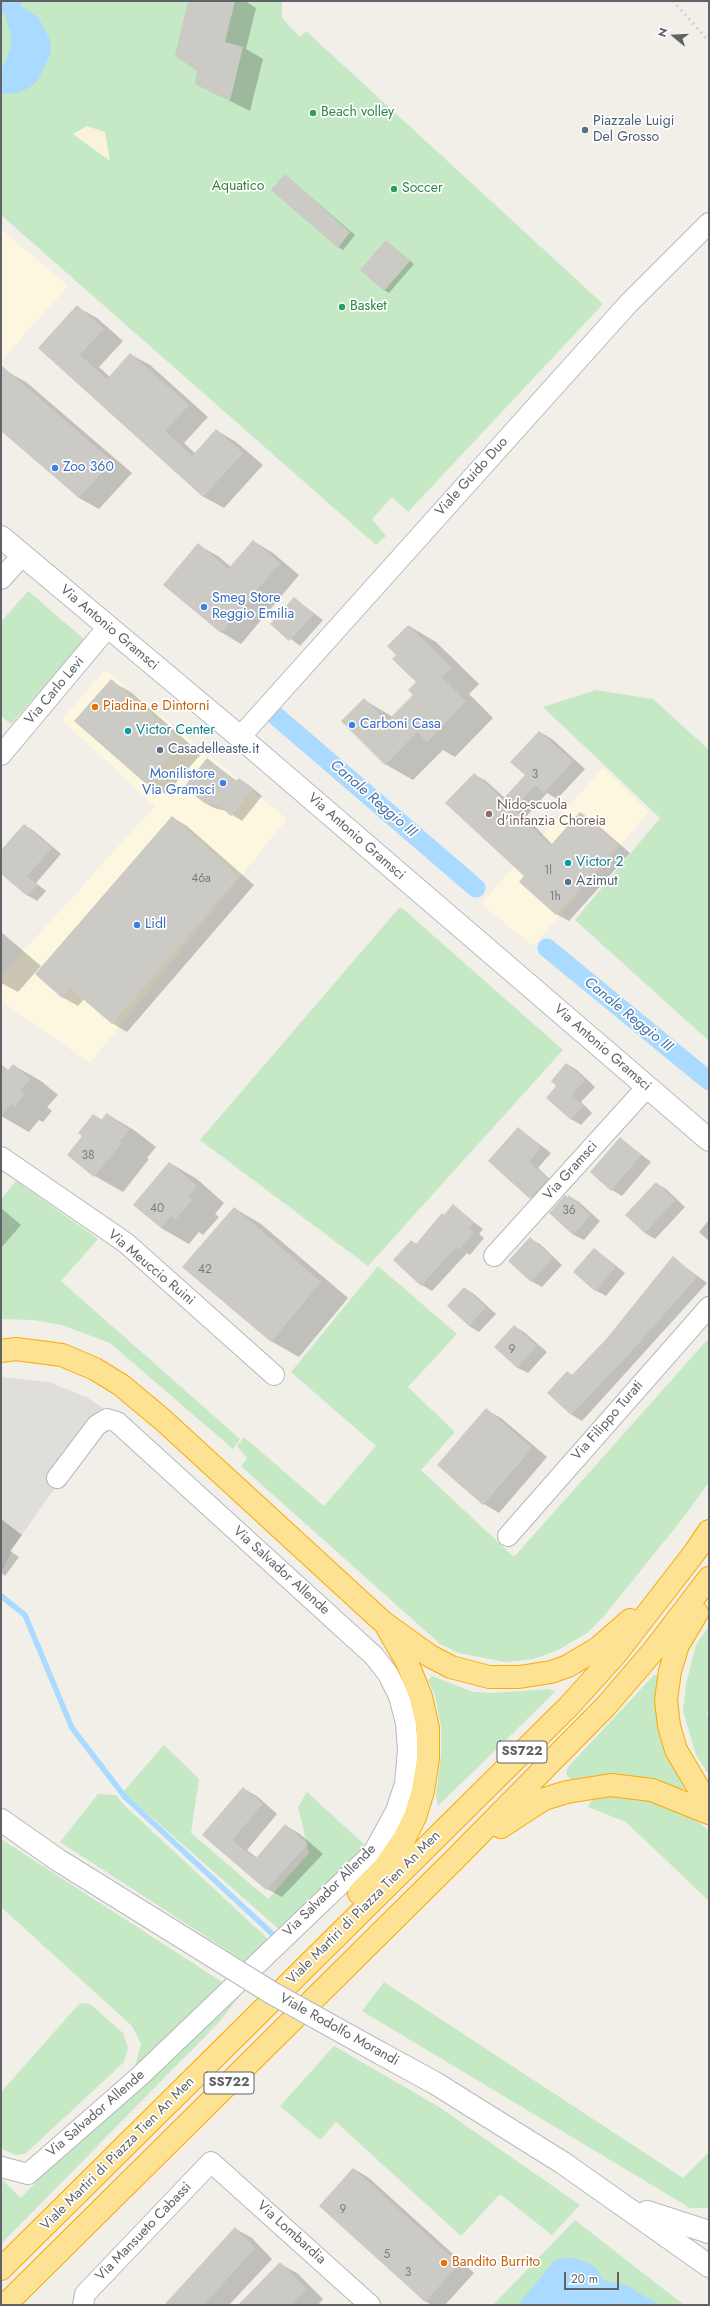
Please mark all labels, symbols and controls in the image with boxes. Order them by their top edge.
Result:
north arrow [654,16,694,56]
text: N [654,26,672,39]
place label: Beach volley [321,105,394,121]
marker: Beach volley [308,108,318,118]
place label: Piazzale Luigi Del Grosso [593,114,674,146]
marker: Piazzale Luigi Del Grosso [580,125,590,135]
park label: Aquatico [212,179,264,195]
place label: Soccer [402,181,443,197]
marker: Soccer [389,184,399,194]
place label: Basket [350,299,387,315]
marker: Basket [337,302,347,312]
street label: Viale Guido Duo [432,434,512,520]
place label: Zoo 360 [63,460,114,476]
marker: Zoo 360 [50,463,60,473]
street label: Via Antonio Gramsci [56,582,162,674]
place label: Smeg Store Reggio Emilia [212,591,294,624]
marker: Smeg Store Reggio Emilia [199,602,209,612]
street label: Via Carlo Levi [22,654,88,728]
place label: Piadina e Dintorni [103,699,210,715]
marker: Piadina e Dintorni [90,702,100,712]
place label: Carboni Casa [360,717,441,733]
marker: Carboni Casa [347,720,357,730]
place label: Victor Center [136,723,215,739]
marker: Victor Center [123,726,133,736]
place label: Casadelleaste.it [168,742,259,758]
marker: Casadelleaste.it [155,745,165,755]
water label: Canale Reggio III [326,757,420,841]
place label: Monilistore Via Gramsci [142,767,215,800]
house number: 3 [532,768,538,782]
marker: Monilistore Via Gramsci [218,778,228,788]
street label: Via Antonio Gramsci [304,790,408,884]
place label: Nido-scuola d'infanzia Choreia [497,798,606,830]
marker: Nido-scuola d'infanzia Choreia [484,809,494,819]
place label: Victor 2 [576,855,624,871]
marker: Victor 2 [563,858,573,868]
house number: 1l [544,864,552,878]
house number: 46a [191,872,211,886]
place label: Azimut [576,874,618,890]
marker: Azimut [563,877,573,887]
house number: 1h [549,890,561,904]
place label: Lidl [145,917,166,933]
marker: Lidl [132,920,142,930]
water label: Canale Reggio III [580,974,676,1056]
street label: Via Antonio Gramsci [550,1001,654,1095]
street label: Via Gramsci [540,1138,602,1204]
house number: 38 [81,1149,95,1163]
house number: 40 [150,1202,164,1216]
house number: 36 [562,1204,576,1218]
street label: Via Meuccio Ruini [104,1227,198,1309]
house number: 42 [198,1263,212,1277]
house number: 9 [509,1343,515,1357]
street label: Via Filippo Turati [569,1378,647,1464]
street label: Via Salvador Allende [229,1523,333,1619]
road number: SS722 [497,1741,547,1763]
street label: Viale Martiri di Piazza Tien An Men [284,1828,444,1988]
street label: Via Salvador Allende [280,1841,380,1941]
street label: Viale Rodolfo Morandi [276,1990,402,2070]
street label: Via Salvador Allende [44,2067,148,2161]
road number: SS722 [204,2072,254,2094]
street label: Viale Martiri di Piazza Tien An Men [38,2074,198,2234]
street label: Via Mansueto Cabassi [93,2179,195,2285]
street label: Via Lombardia [253,2198,329,2268]
house number: 9 [340,2203,346,2217]
house number: 5 [384,2248,390,2262]
place label: Bandito Burrito [452,2255,540,2271]
marker: Bandito Burrito [439,2258,449,2268]
scale bar [566,2264,621,2290]
house number: 3 [405,2266,411,2280]
text: 20 m [571,2270,598,2288]

